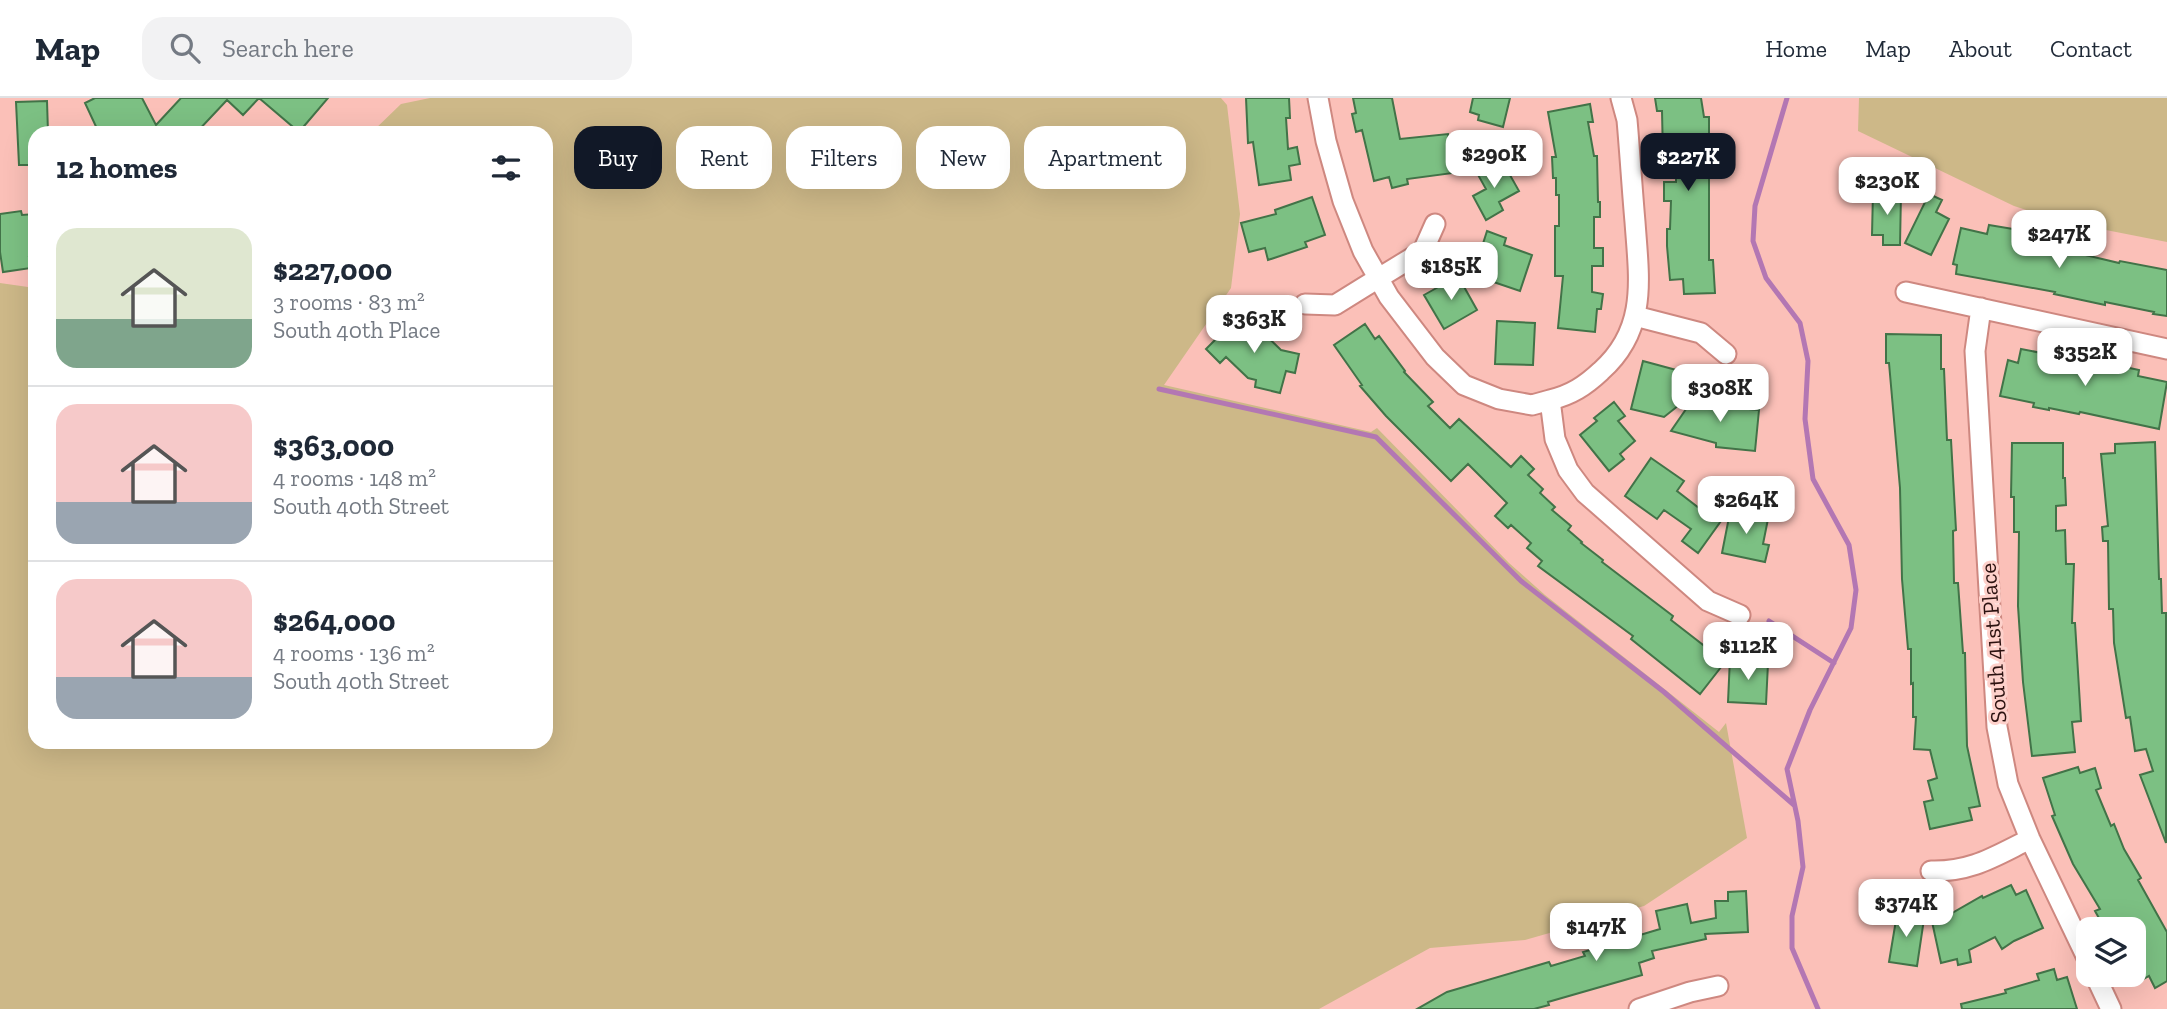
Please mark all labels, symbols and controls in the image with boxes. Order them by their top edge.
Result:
search box [142,17,632,80]
text: Map [35,29,100,68]
icon: search [166,29,204,67]
text: Search here [222,32,354,64]
text: Home [1765,34,1827,63]
text: Map [1865,34,1911,63]
text: About [1949,34,2012,63]
text: Contact [2050,34,2132,63]
chip: Buy [574,126,662,189]
chip: Rent [676,126,772,189]
chip: Filters [786,126,902,189]
chip: New [916,126,1010,189]
chip: Apartment [1024,126,1186,189]
pin: $290K [1445,130,1543,190]
pin: $227K [1639,134,1737,193]
text: $290K [1462,139,1526,167]
text: $227K [1657,142,1719,170]
icon: filters [487,149,525,187]
text: 12 homes [56,150,178,186]
pin: $230K [1838,158,1936,217]
text: $230K [1855,166,1919,194]
pin: $247K [2010,211,2108,270]
text: $247K [2027,219,2091,247]
pin: $185K [1402,242,1500,302]
text: $185K [1421,251,1481,279]
text: $227,000 [273,252,392,288]
icon: home [112,256,196,340]
text: 3 rooms · 83 m² [273,288,425,316]
pin: $363K [1205,296,1303,355]
text: $363K [1222,304,1286,332]
text: South 40th Place [273,316,440,344]
pin: $352K [2036,328,2134,388]
text: $352K [2053,337,2117,365]
pin: $308K [1671,364,1769,424]
text: $308K [1688,373,1752,401]
text: $363,000 [273,428,394,464]
icon: home [112,432,196,516]
text: 4 rooms · 148 m² [273,464,436,492]
pin: $264K [1697,476,1795,536]
text: $264K [1714,485,1778,513]
text: South 40th Street [273,492,449,520]
street label: South 41st Place [1973,562,2013,724]
text: $264,000 [273,603,396,639]
icon: home [112,607,196,691]
pin: $112K [1699,622,1797,682]
text: $112K [1719,631,1777,659]
text: 4 rooms · 136 m² [273,639,435,667]
text: South 40th Street [273,667,449,695]
pin: $374K [1857,880,1955,939]
text: $374K [1874,888,1938,916]
pin: $147K [1547,904,1645,963]
text: $147K [1566,912,1626,940]
map controls [2076,917,2146,987]
button: layers [2076,917,2146,987]

